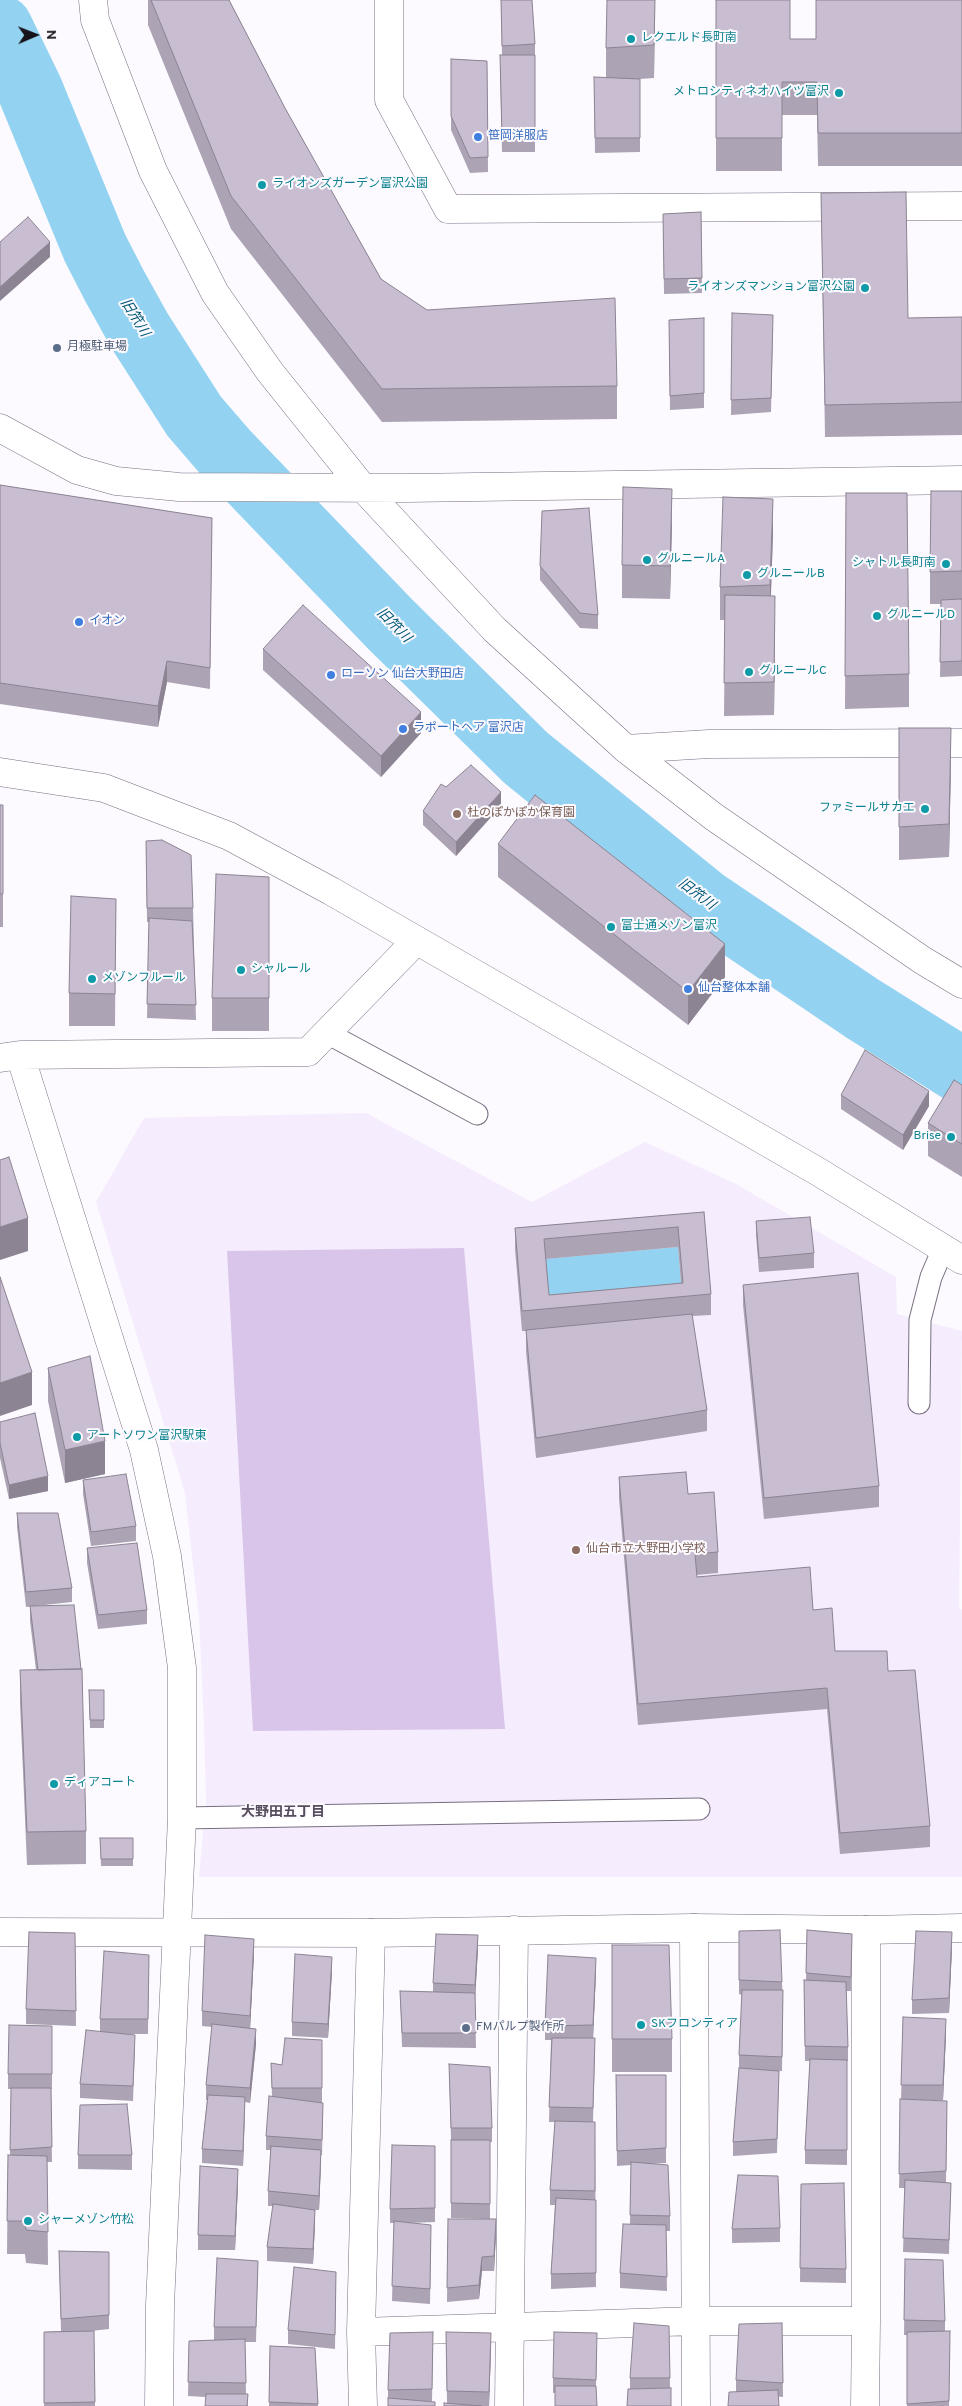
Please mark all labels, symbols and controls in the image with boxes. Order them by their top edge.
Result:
north arrow [10,10,60,60]
text: N [42,30,59,40]
place label: レクエルド長町南 [641,32,737,46]
marker: レクエルド長町南 [625,33,637,45]
place label: メトロシティネオハイツ富沢 [673,86,829,100]
marker: メトロシティネオハイツ富沢 [833,87,845,99]
place label: 笹岡洋服店 [488,130,548,144]
marker: 笹岡洋服店 [472,131,484,143]
place label: ライオンズガーデン富沢公園 [272,178,428,192]
marker: ライオンズガーデン富沢公園 [256,179,268,191]
place label: ライオンズマンション富沢公園 [687,281,855,295]
marker: ライオンズマンション富沢公園 [859,282,871,294]
water label: 旧笊川 [116,296,152,340]
place label: 月極駐車場 [67,341,127,355]
marker: 月極駐車場 [51,342,63,354]
place label: グルニールA [657,553,725,567]
marker: グルニールA [641,554,653,566]
place label: シャトル長町南 [852,557,936,571]
marker: シャトル長町南 [940,558,952,570]
place label: グルニールB [757,568,825,582]
marker: グルニールB [741,569,753,581]
water label: 旧笊川 [372,605,414,647]
place label: グルニールD [887,609,955,623]
marker: グルニールD [871,610,883,622]
place label: イオン [89,615,125,629]
marker: イオン [73,616,85,628]
place label: グルニールC [759,665,827,679]
marker: グルニールC [743,666,755,678]
place label: ローソン 仙台大野田店 [341,668,464,682]
marker: ローソン 仙台大野田店 [325,669,337,681]
place label: ラポートヘア 富沢店 [413,722,524,736]
marker: ラポートヘア 富沢店 [397,723,409,735]
place label: ファミールサカエ [819,802,915,816]
marker: ファミールサカエ [919,803,931,815]
place label: 杜のぽかぽか保育園 [467,807,575,821]
marker: 杜のぽかぽか保育園 [451,808,463,820]
water label: 旧笊川 [674,876,718,914]
place label: 富士通メゾン富沢 [621,920,717,934]
marker: 富士通メゾン富沢 [605,921,617,933]
place label: シャルール [251,963,311,977]
marker: シャルール [235,964,247,976]
place label: メゾンフルール [102,972,186,986]
marker: メゾンフルール [86,973,98,985]
place label: 仙台整体本舗 [698,982,770,996]
marker: 仙台整体本舗 [682,983,694,995]
place label: Brise [913,1130,941,1144]
marker: Brise [945,1131,957,1143]
place label: アートソワン富沢駅東 [87,1430,206,1444]
marker: アートソワン富沢駅東 [71,1431,83,1443]
place label: 仙台市立大野田小学校 [586,1543,706,1557]
marker: 仙台市立大野田小学校 [570,1544,582,1556]
place label: ディアコート [64,1777,136,1791]
marker: ディアコート [48,1778,60,1790]
district label: 大野田五丁目 [241,1805,325,1821]
place label: SKフロンティア [651,2018,738,2032]
marker: SKフロンティア [635,2019,647,2031]
place label: FMパルプ製作所 [476,2021,564,2035]
marker: FMパルプ製作所 [460,2022,472,2034]
place label: シャーメゾン竹松 [38,2214,134,2228]
marker: シャーメゾン竹松 [22,2215,34,2227]

